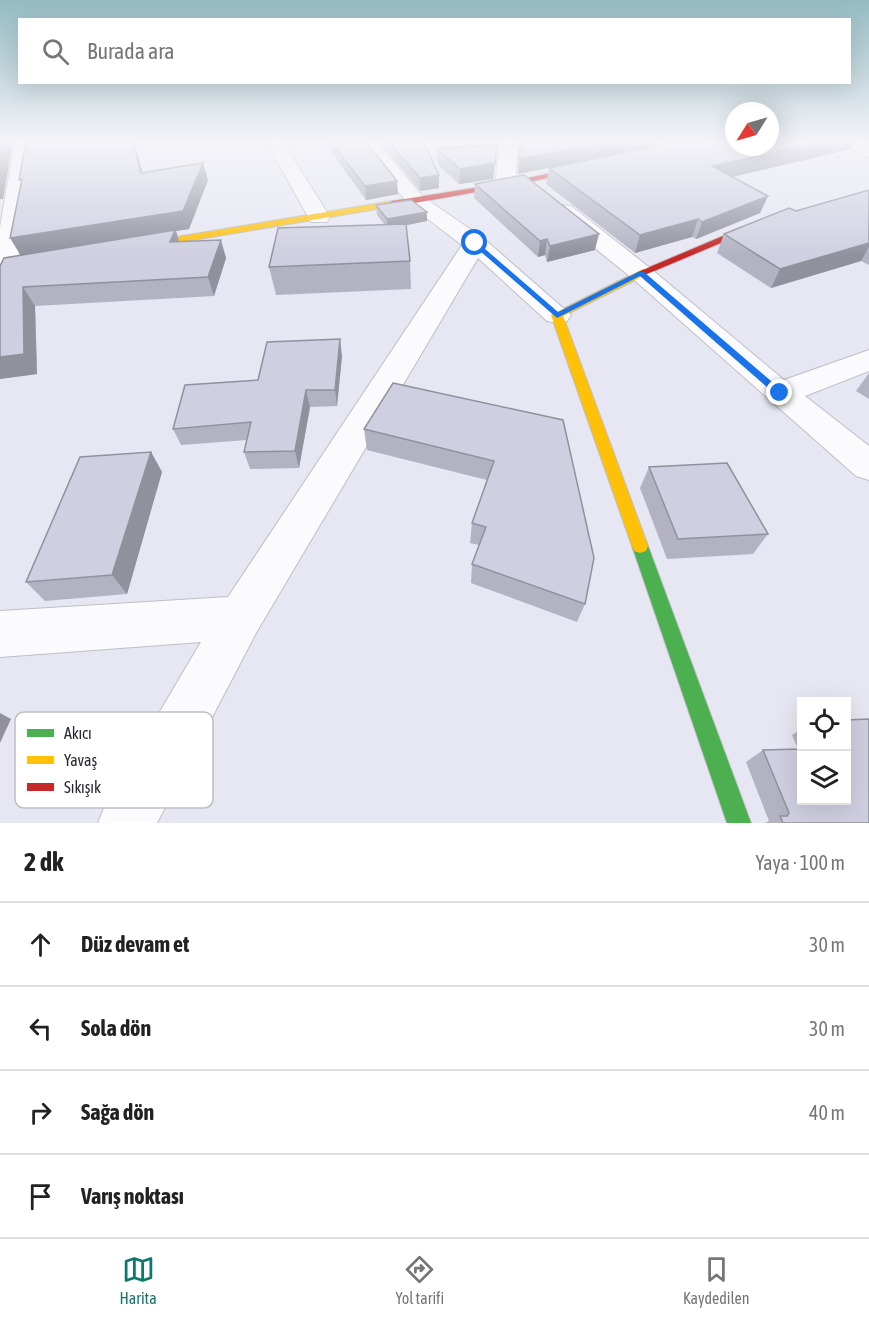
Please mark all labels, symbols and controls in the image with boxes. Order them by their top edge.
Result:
search box [18,18,851,84]
icon: search [39,35,72,68]
text: Burada ara [87,38,175,64]
north arrow [725,102,779,156]
route start [461,229,487,255]
route end [766,379,792,405]
map controls [797,697,851,805]
button: locate [797,697,851,751]
legend [15,712,213,808]
text: Akıcı [64,724,92,742]
text: Yavaş [64,751,97,770]
button: layers [797,751,851,805]
text: Sıkışık [64,778,101,797]
text: 2 dk [24,847,64,877]
text: Yaya · 100 m [756,851,845,874]
icon: ahead [24,928,57,961]
text: Düz devam et [81,931,189,957]
text: 30 m [809,933,845,956]
icon: left [24,1012,57,1045]
text: Sola dön [81,1015,151,1041]
text: 30 m [809,1017,845,1040]
icon: right [24,1096,57,1129]
text: Sağa dön [81,1099,154,1125]
text: 40 m [809,1101,845,1124]
icon: arrive [24,1180,57,1213]
text: Varış noktası [81,1183,184,1209]
tab: Harita [119,1253,157,1307]
tab: Yol tarifi [396,1253,444,1307]
tab: Kaydedilen [683,1253,750,1307]

